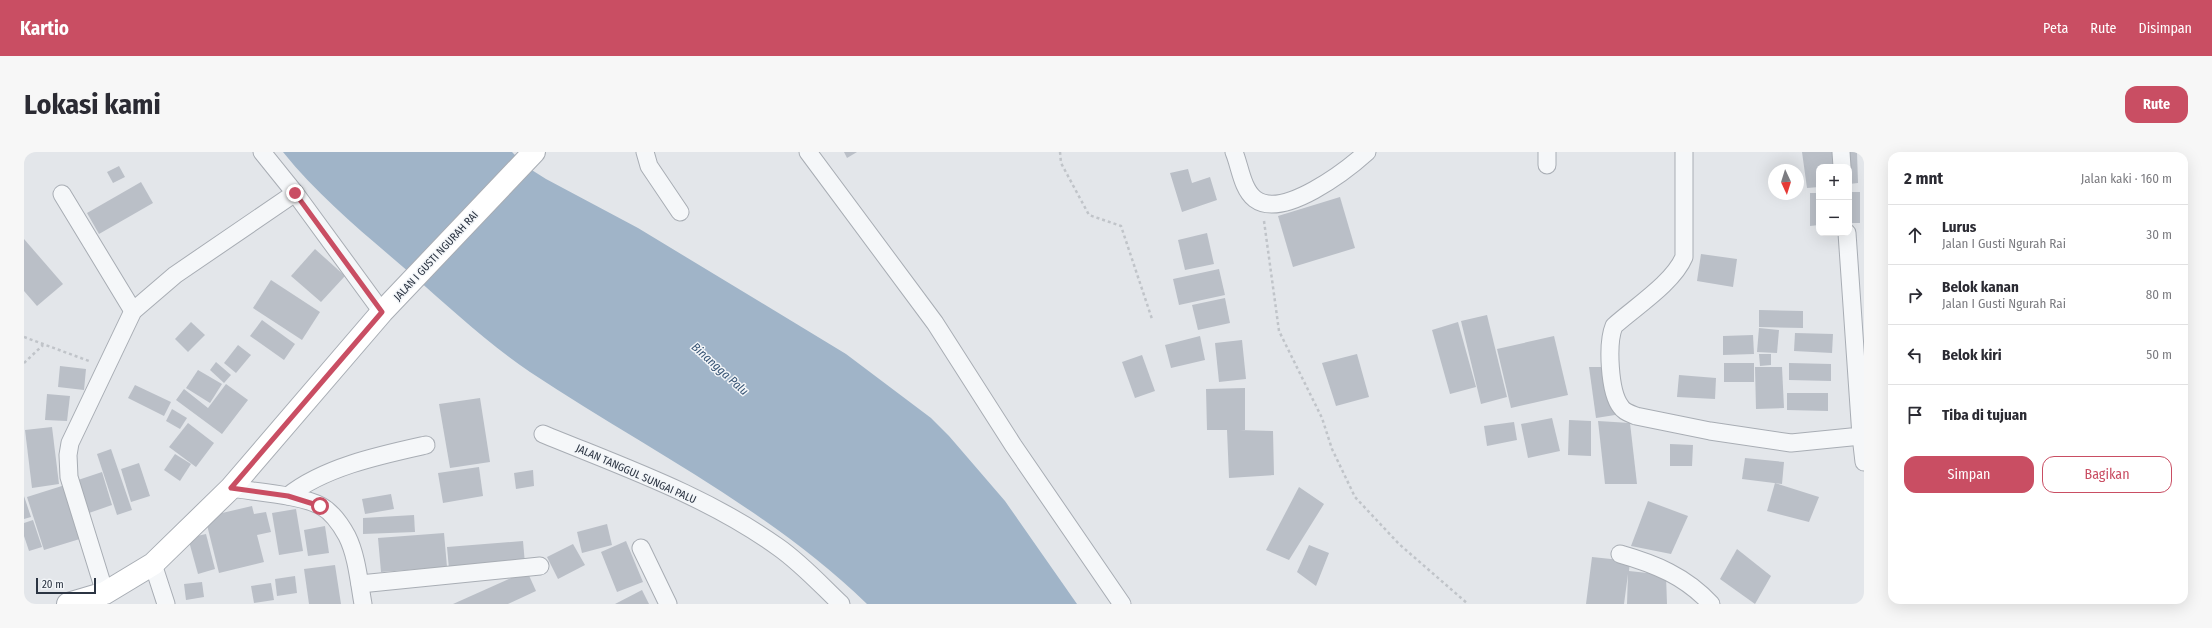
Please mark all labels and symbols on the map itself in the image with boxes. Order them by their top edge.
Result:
north arrow [1768,164,1804,200]
route end [286,184,304,202]
street label: JALAN I GUSTI NGURAH RAI [391,208,481,304]
water label: Binangga Palu [689,340,751,398]
street label: JALAN TANGGUL SUNGAI PALU [574,442,698,506]
route start [311,497,329,515]
scale bar [36,576,96,595]

